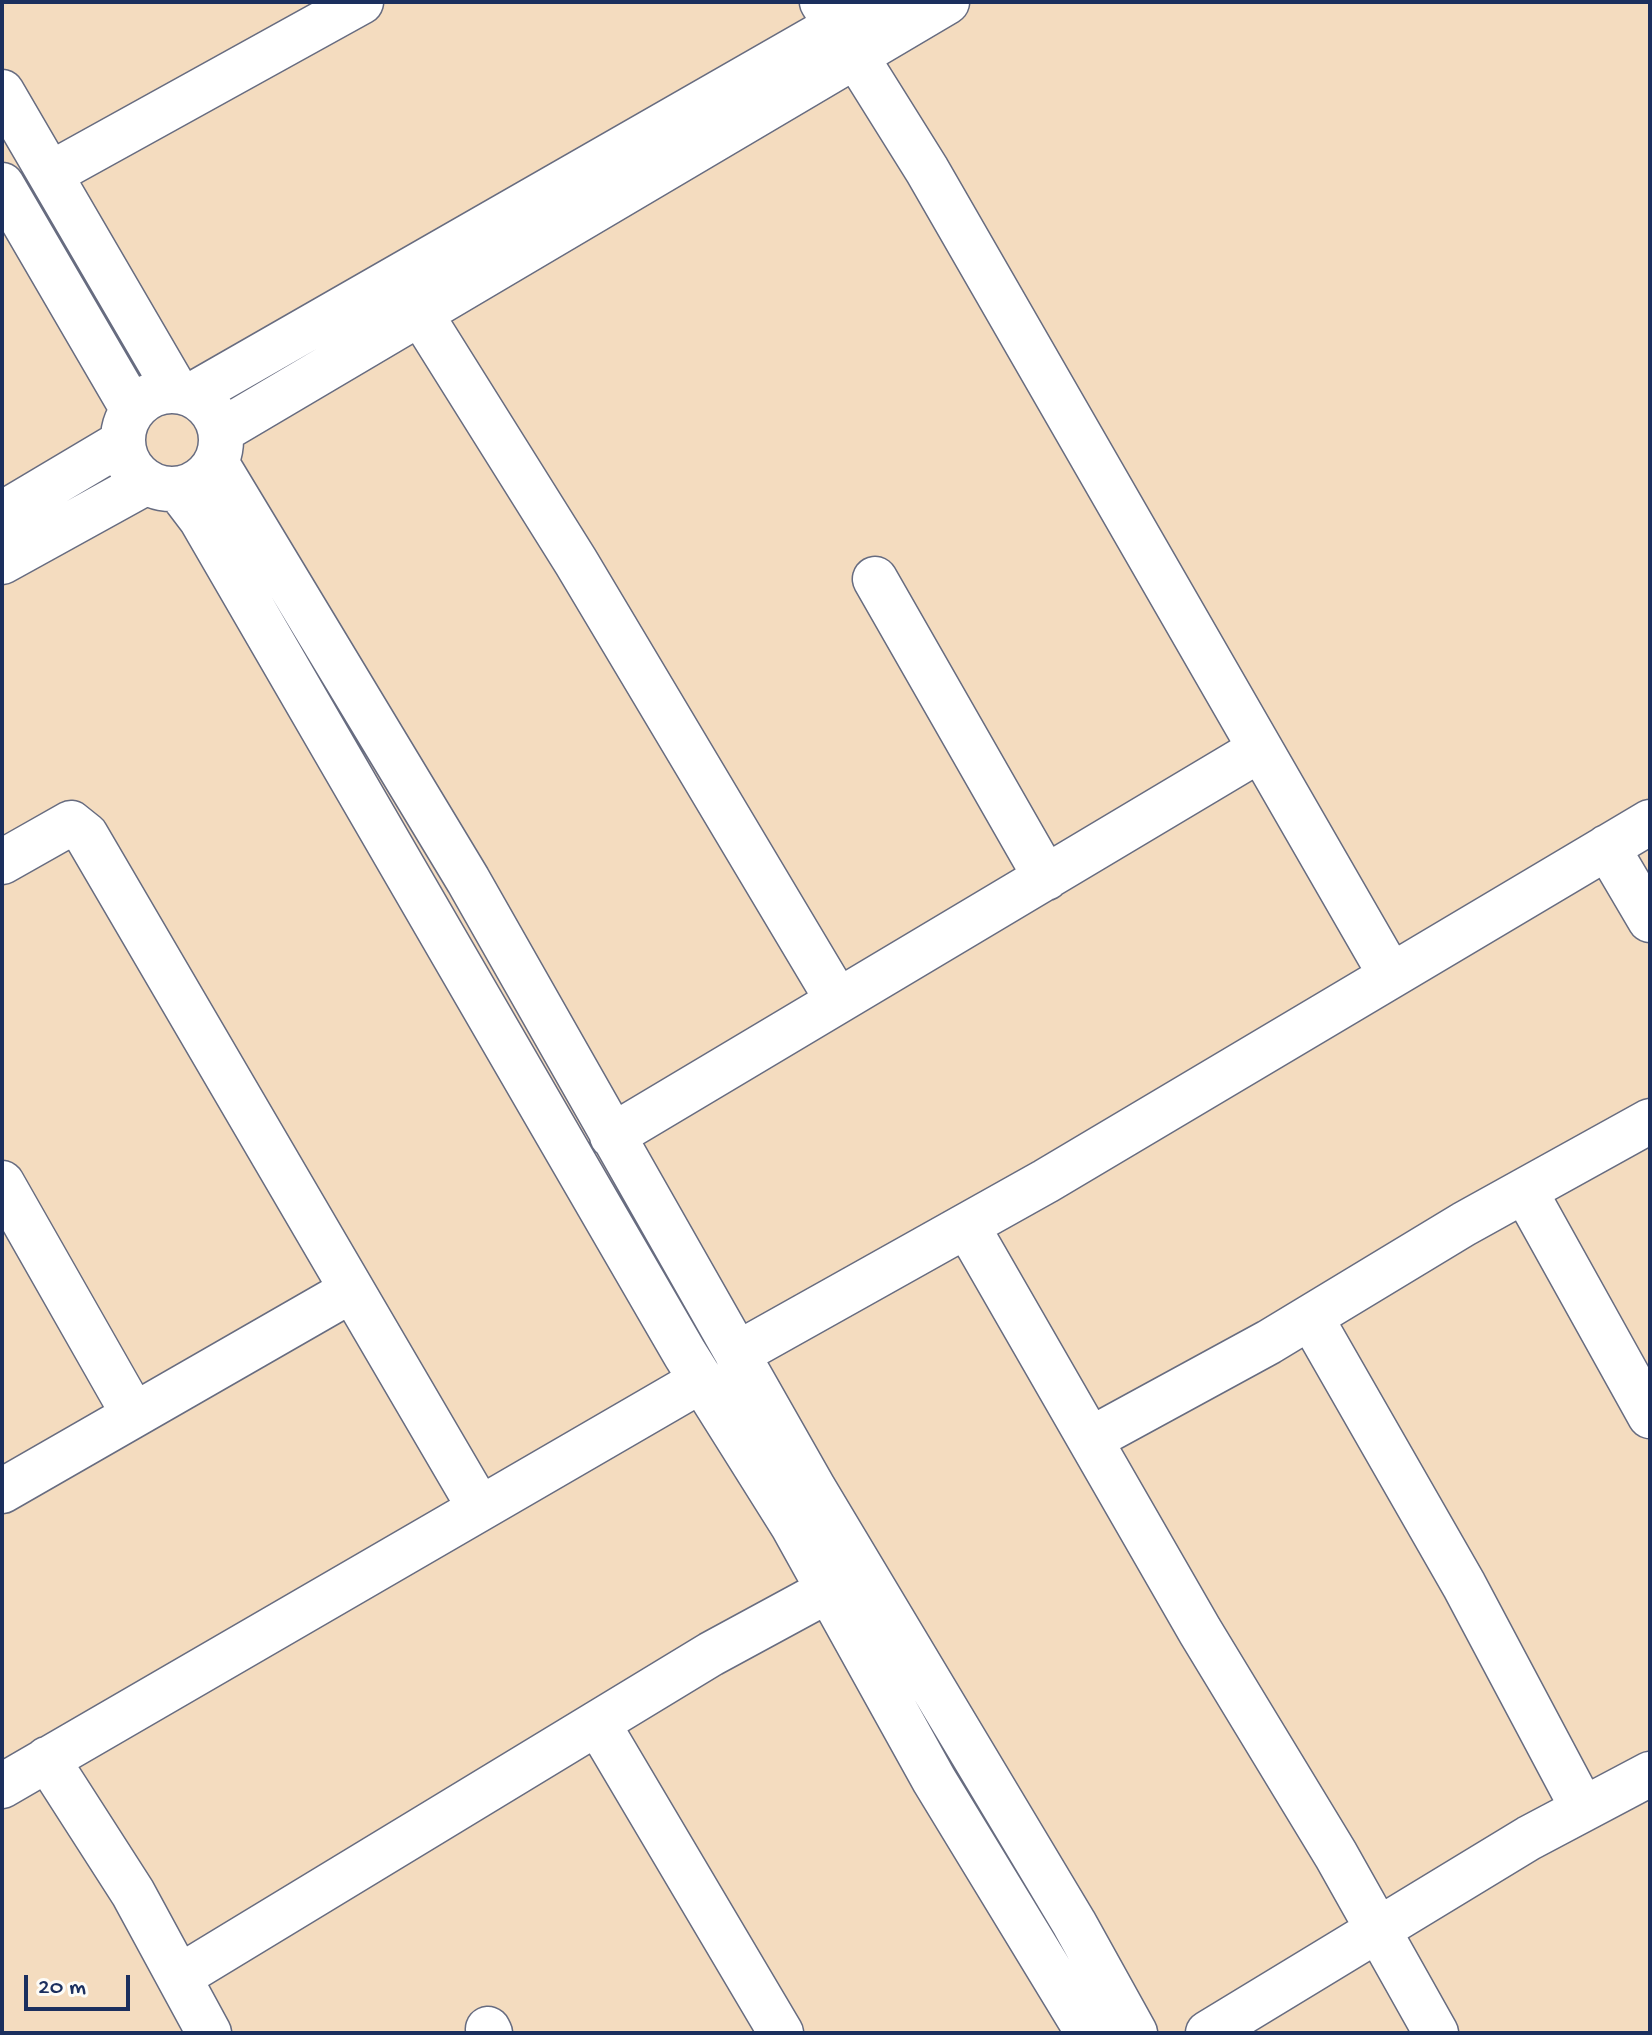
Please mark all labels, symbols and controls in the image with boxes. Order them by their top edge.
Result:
scale bar [28,1959,134,2009]
text: 20 m [38,1974,86,2003]

